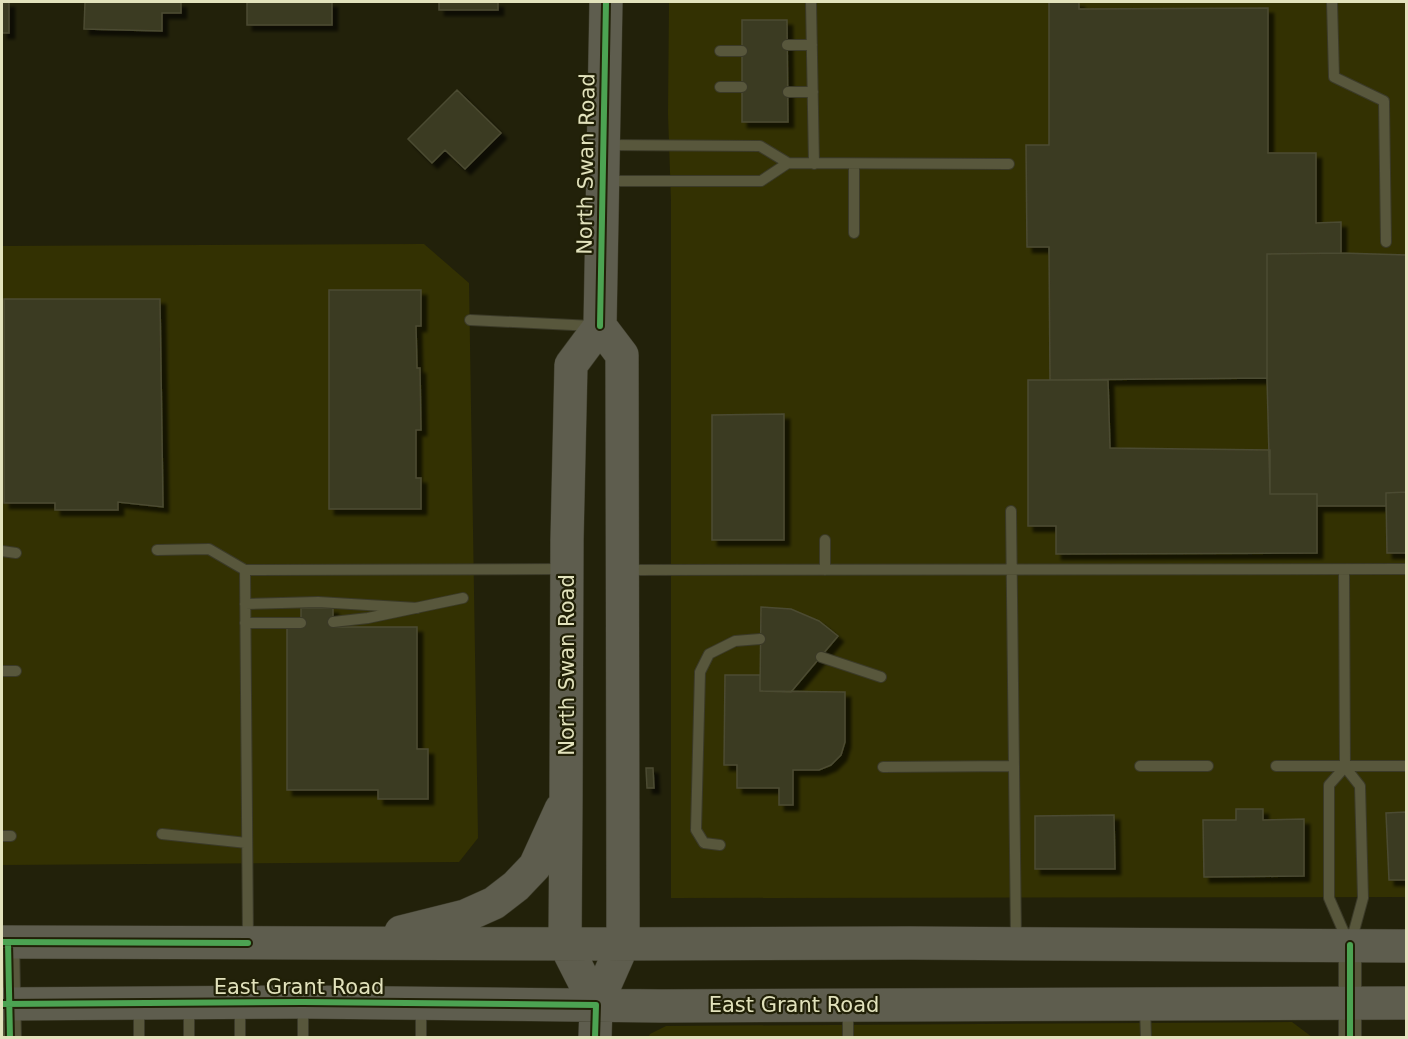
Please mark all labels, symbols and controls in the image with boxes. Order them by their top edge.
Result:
street label: North Swan Road [572,73,600,255]
street label: North Swan Road [555,574,579,756]
street label: East Grant Road [214,975,384,999]
street label: East Grant Road [709,993,879,1017]

